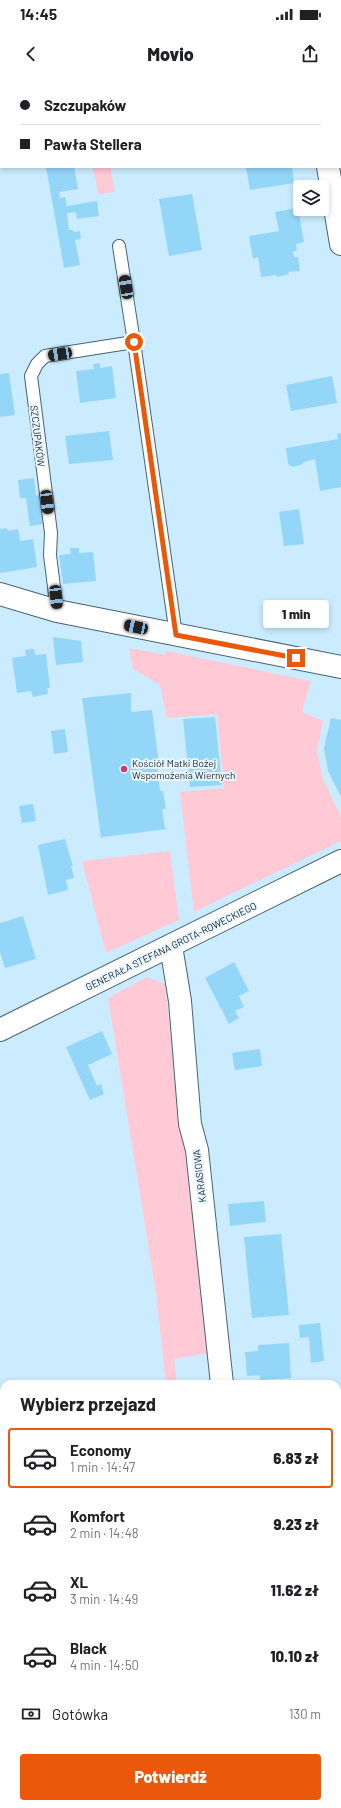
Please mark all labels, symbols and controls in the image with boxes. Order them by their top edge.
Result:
text: 14:45 [20,5,57,23]
icon: back [20,43,42,65]
text: Movio [147,43,194,65]
icon: share [299,43,321,65]
text: Szczupaków [44,96,126,114]
text: Pawła Stellera [44,135,142,153]
map controls [293,180,329,216]
button: layers [293,180,329,216]
car [118,274,134,300]
route start [125,333,143,351]
car [47,346,73,362]
street label: SZCZUPAKÓW [28,404,48,468]
car [40,489,54,515]
car [49,584,63,610]
callout: 1 min [263,600,329,628]
text: 1 min [282,606,310,622]
car [123,619,149,635]
route end [287,649,305,667]
place label: Kościół Matki Bożej Wspomożenia Wiernych [132,757,235,781]
marker: Kościół Matki Bożej Wspomożenia Wiernych [119,764,129,774]
street label: GENERAŁA STEFANA GROTA-ROWECKIEGO [83,899,259,993]
street label: KARASIOWA [190,1149,208,1203]
text: Wybierz przejazd [20,1393,156,1415]
icon: car [22,1440,58,1476]
text: Economy [70,1441,131,1459]
text: 6.83 zł [273,1449,319,1467]
text: 1 min · 14:47 [70,1459,135,1475]
icon: car [22,1506,58,1542]
text: Komfort [70,1507,125,1525]
text: 9.23 zł [274,1515,319,1533]
text: 2 min · 14:48 [70,1525,139,1541]
icon: car [22,1572,58,1608]
text: XL [70,1573,88,1591]
text: 11.62 zł [271,1581,319,1599]
text: 3 min · 14:49 [70,1591,138,1607]
icon: car [22,1638,58,1674]
text: Black [70,1639,107,1657]
text: 10.10 zł [270,1647,319,1665]
text: 4 min · 14:50 [70,1657,139,1673]
icon: cash [20,1703,42,1725]
text: Gotówka [52,1705,108,1723]
text: 130 m [289,1706,321,1722]
button: Potwierdź [20,1754,321,1800]

